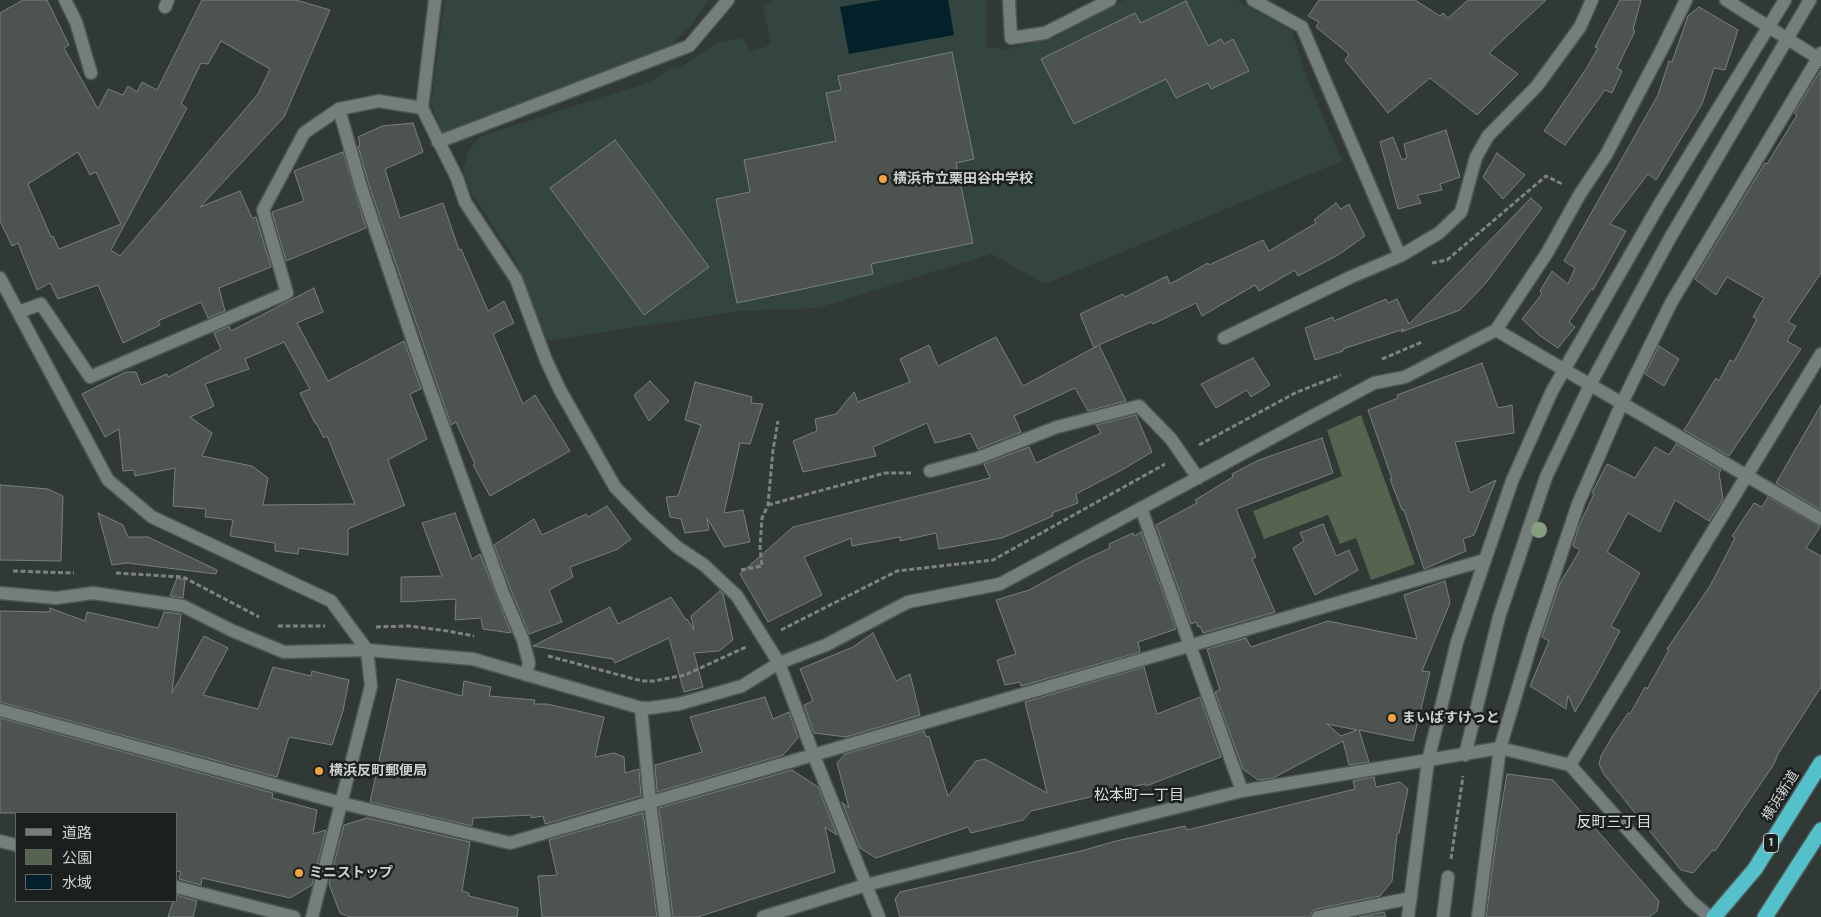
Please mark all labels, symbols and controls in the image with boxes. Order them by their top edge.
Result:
place label: 横浜市立栗田谷中学校 [893,171,1033,187]
marker: 横浜市立栗田谷中学校 [877,173,889,185]
place label: まいばすけっと [1402,710,1500,726]
marker: まいばすけっと [1386,712,1398,724]
place label: 横浜反町郵便局 [329,763,427,779]
marker: 横浜反町郵便局 [313,765,325,777]
street label: 横浜新道 [1759,768,1803,824]
district label: 松本町一丁目 [1094,787,1184,805]
legend [15,812,178,902]
district label: 反町三丁目 [1577,814,1651,832]
text: 道路 [62,823,92,843]
road number: 1 [1764,834,1778,852]
text: 公園 [62,848,92,868]
place label: ミニストップ [309,865,393,881]
marker: ミニストップ [293,867,305,879]
text: 水域 [62,873,92,893]

